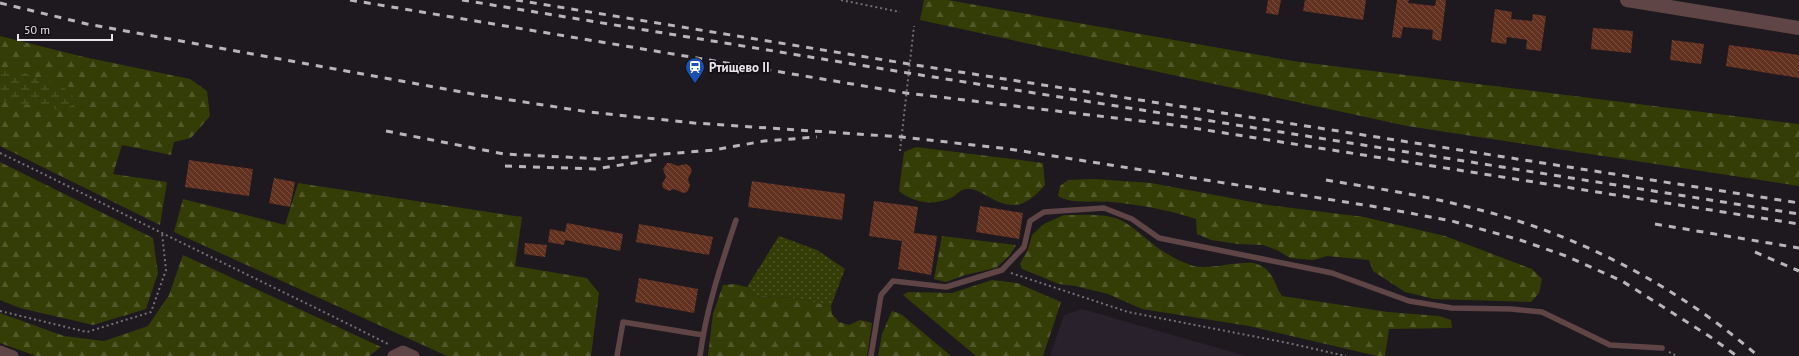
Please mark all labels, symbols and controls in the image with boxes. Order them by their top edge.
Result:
scale bar [18,16,112,42]
text: 50 m [24,22,50,37]
station icon: Ртищево II [684,56,706,84]
place label: Ртищево II [709,59,770,76]

